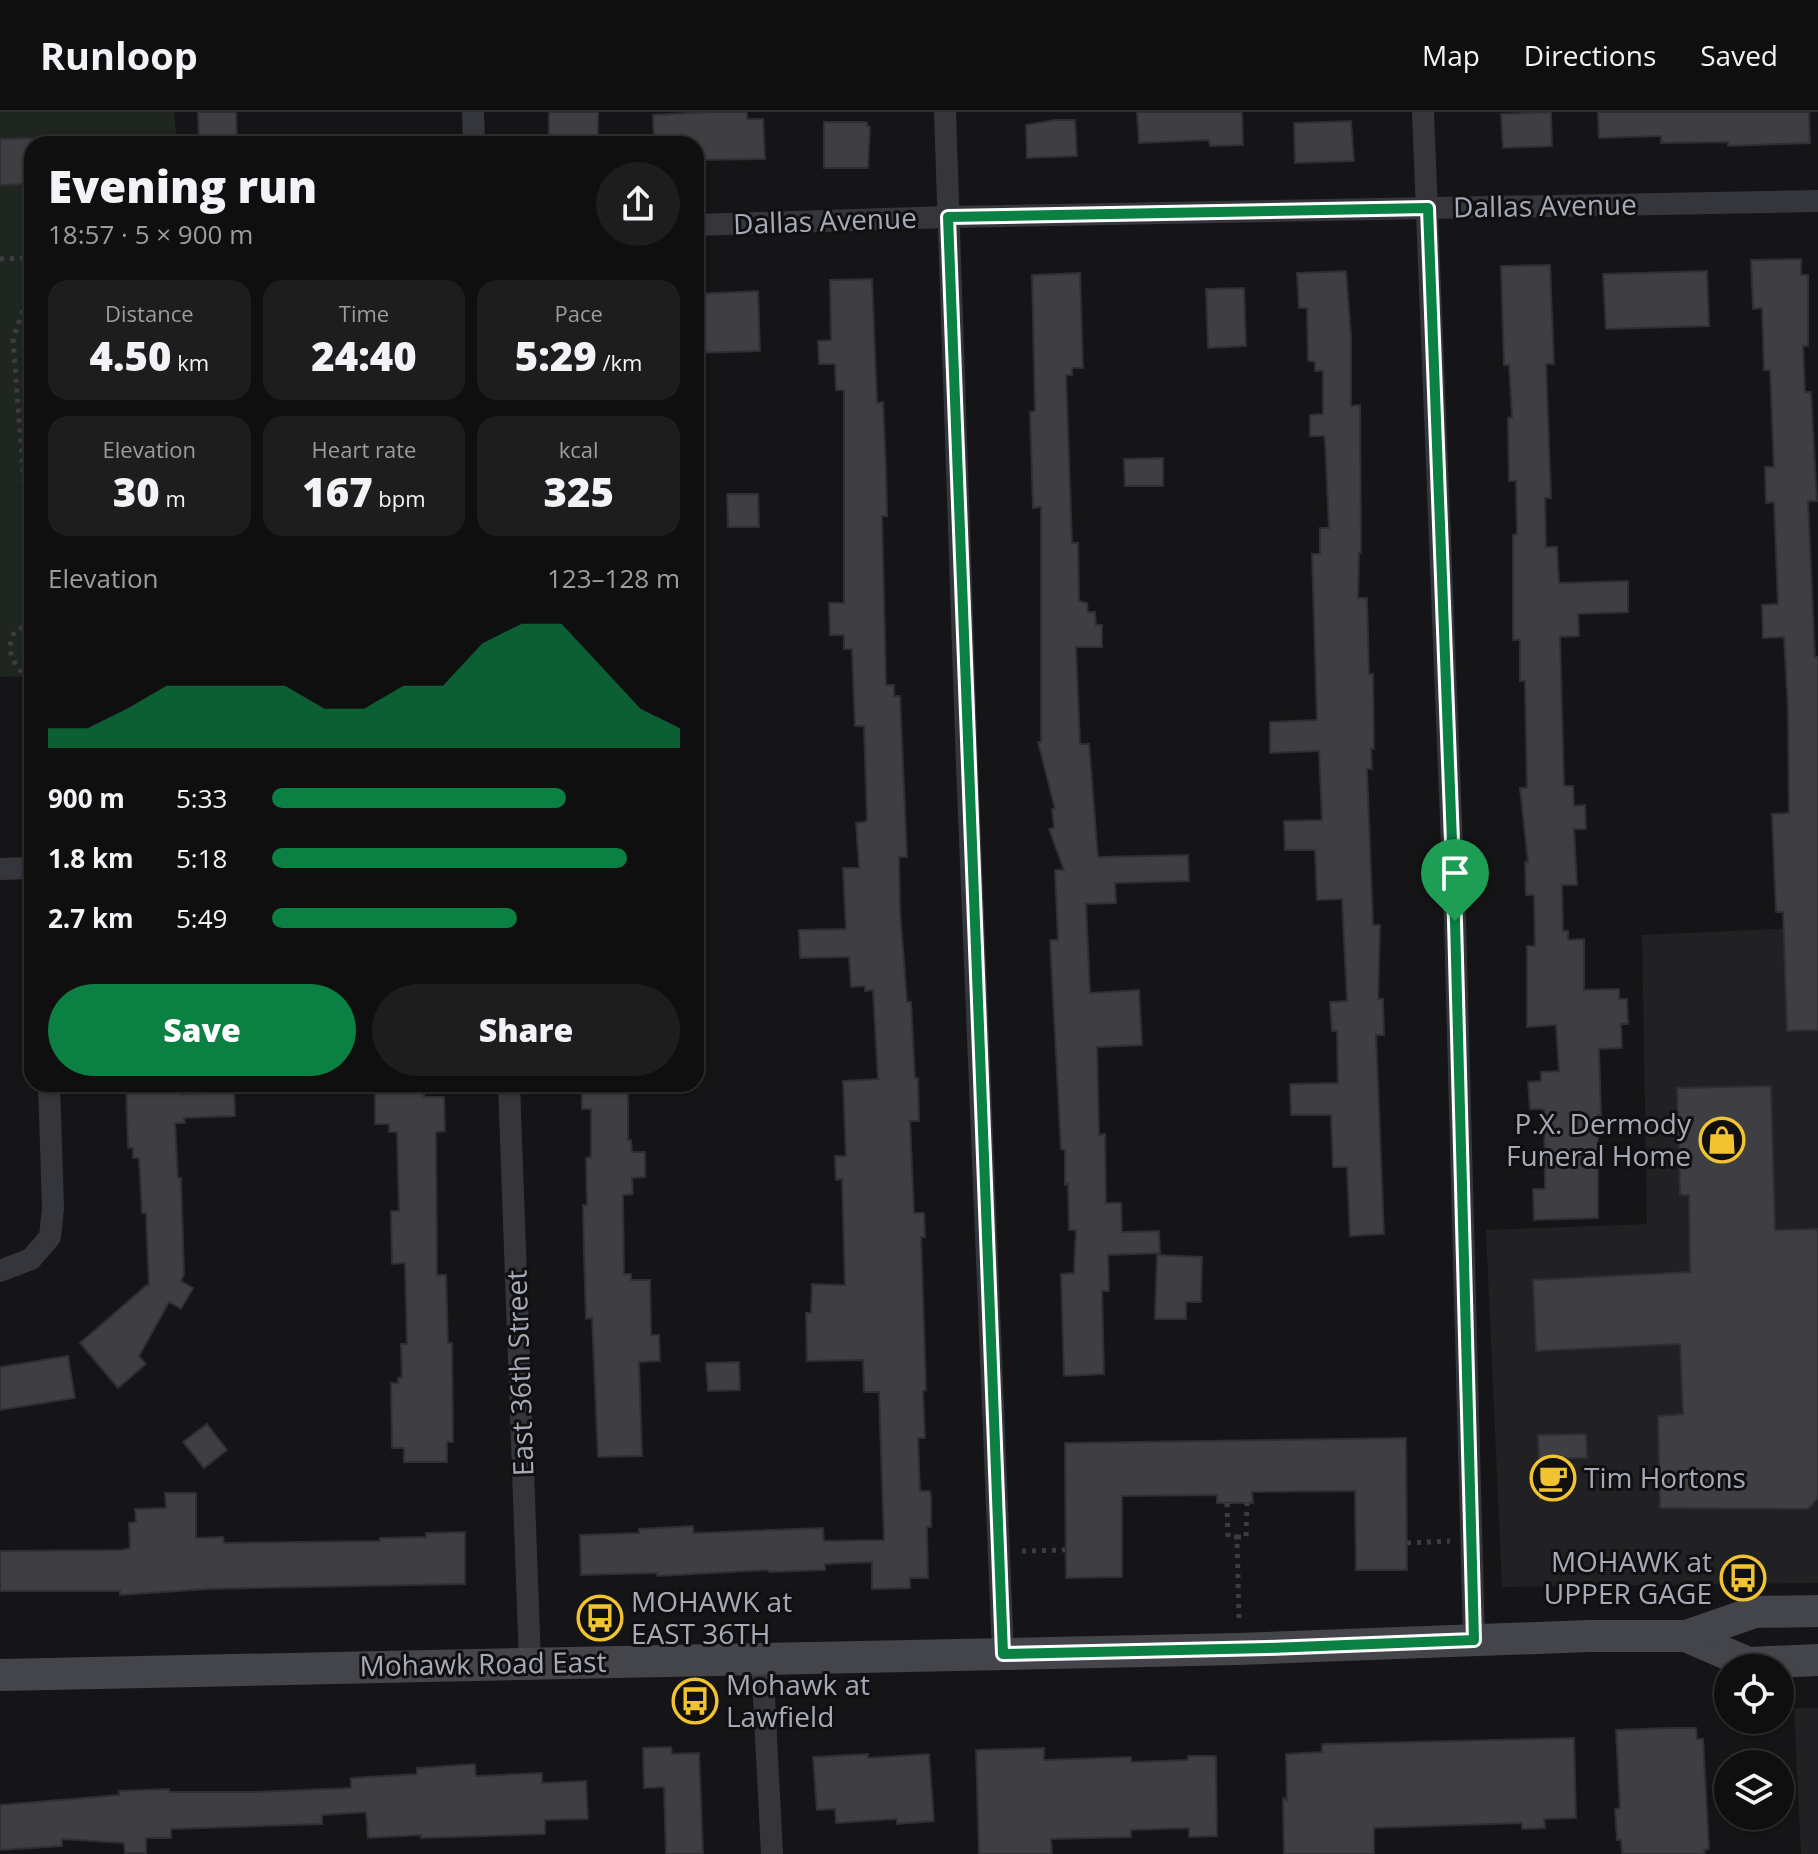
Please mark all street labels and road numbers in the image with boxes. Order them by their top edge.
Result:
street label: Dallas Avenue [1453,184,1637,226]
street label: Dallas Avenue [733,198,917,242]
street label: East 36th Street [496,1269,542,1477]
street label: Mohawk Road East [359,1642,607,1684]

